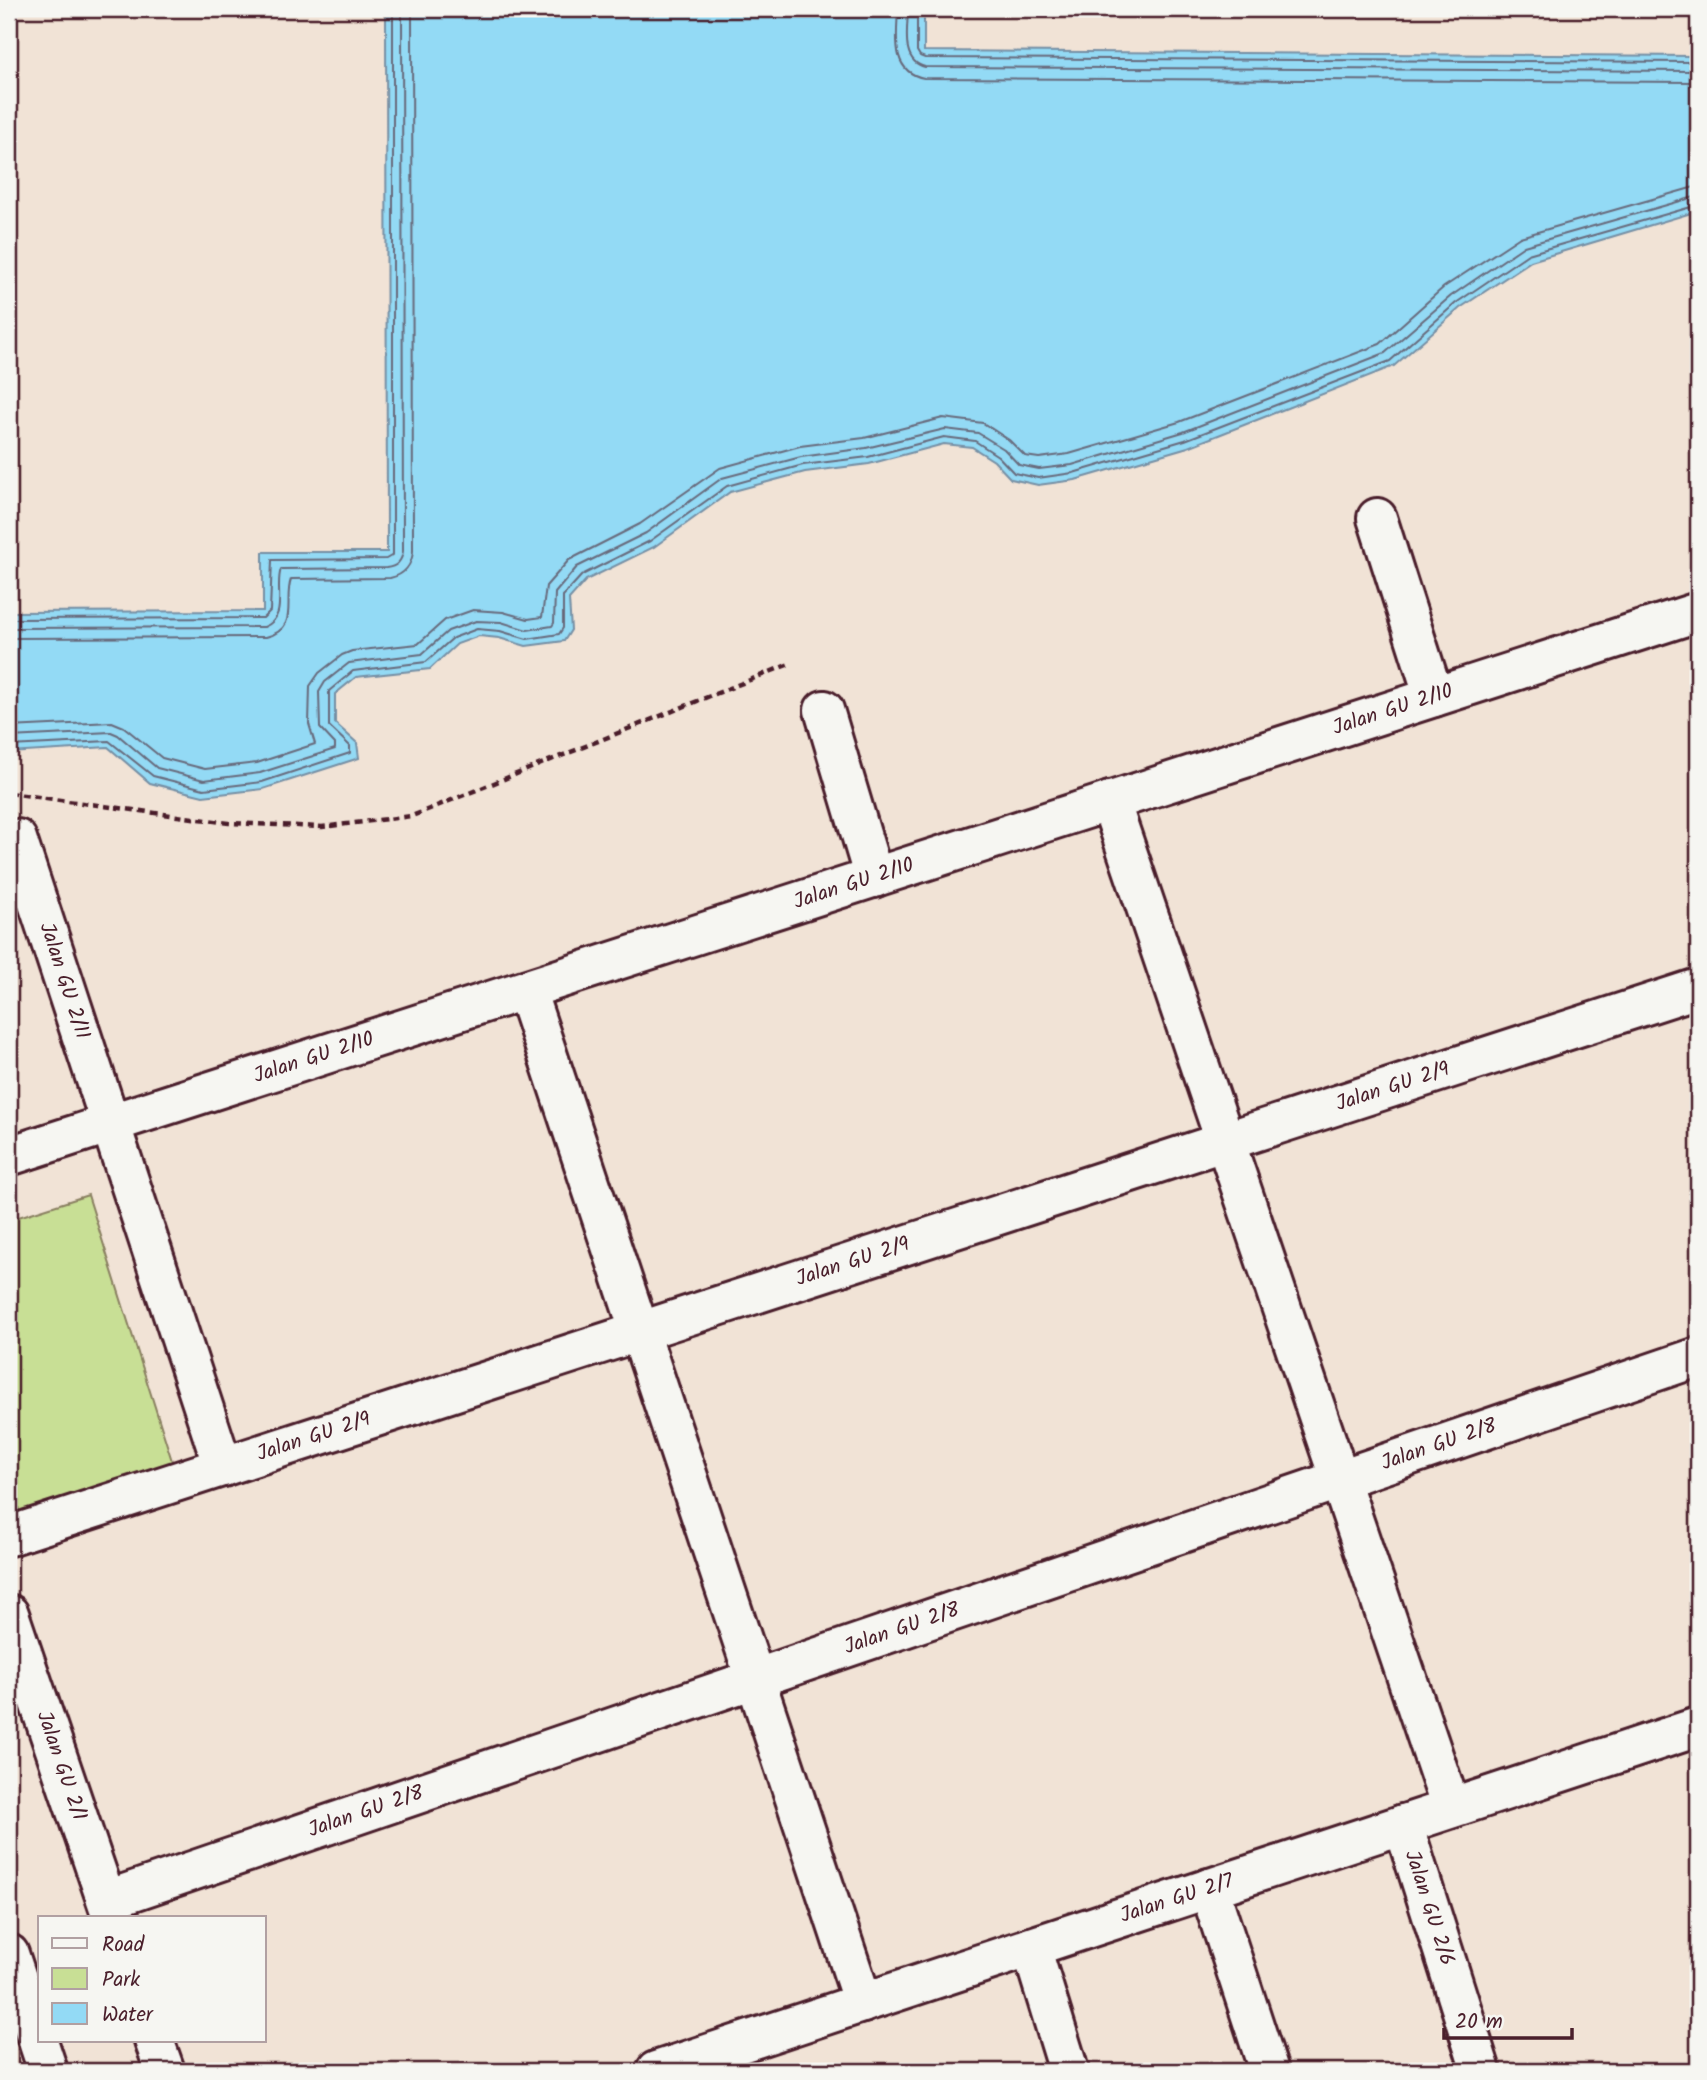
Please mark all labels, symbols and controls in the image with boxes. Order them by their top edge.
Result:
street label: Jalan GU 2/10 [1329,675,1457,745]
street label: Jalan GU 2/10 [790,849,918,919]
street label: Jalan GU 2/11 [30,918,98,1044]
street label: Jalan GU 2/10 [250,1023,378,1093]
street label: Jalan GU 2/9 [1332,1053,1454,1121]
street label: Jalan GU 2/9 [792,1228,914,1296]
street label: Jalan GU 2/9 [253,1403,375,1471]
street label: Jalan GU 2/8 [1377,1410,1502,1480]
street label: Jalan GU 2/8 [840,1594,965,1664]
street label: Jalan GU 2/1 [27,1707,95,1825]
street label: Jalan GU 2/8 [304,1777,429,1847]
street label: Jalan GU 2/6 [1395,1846,1463,1970]
street label: Jalan GU 2/7 [1116,1865,1239,1933]
legend [38,1916,266,2042]
text: Road [102,1929,145,1962]
text: Park [102,1964,140,1997]
scale bar [1444,1996,1572,2040]
text: Water [102,1999,154,2032]
text: 20 m [1455,2006,1503,2039]

